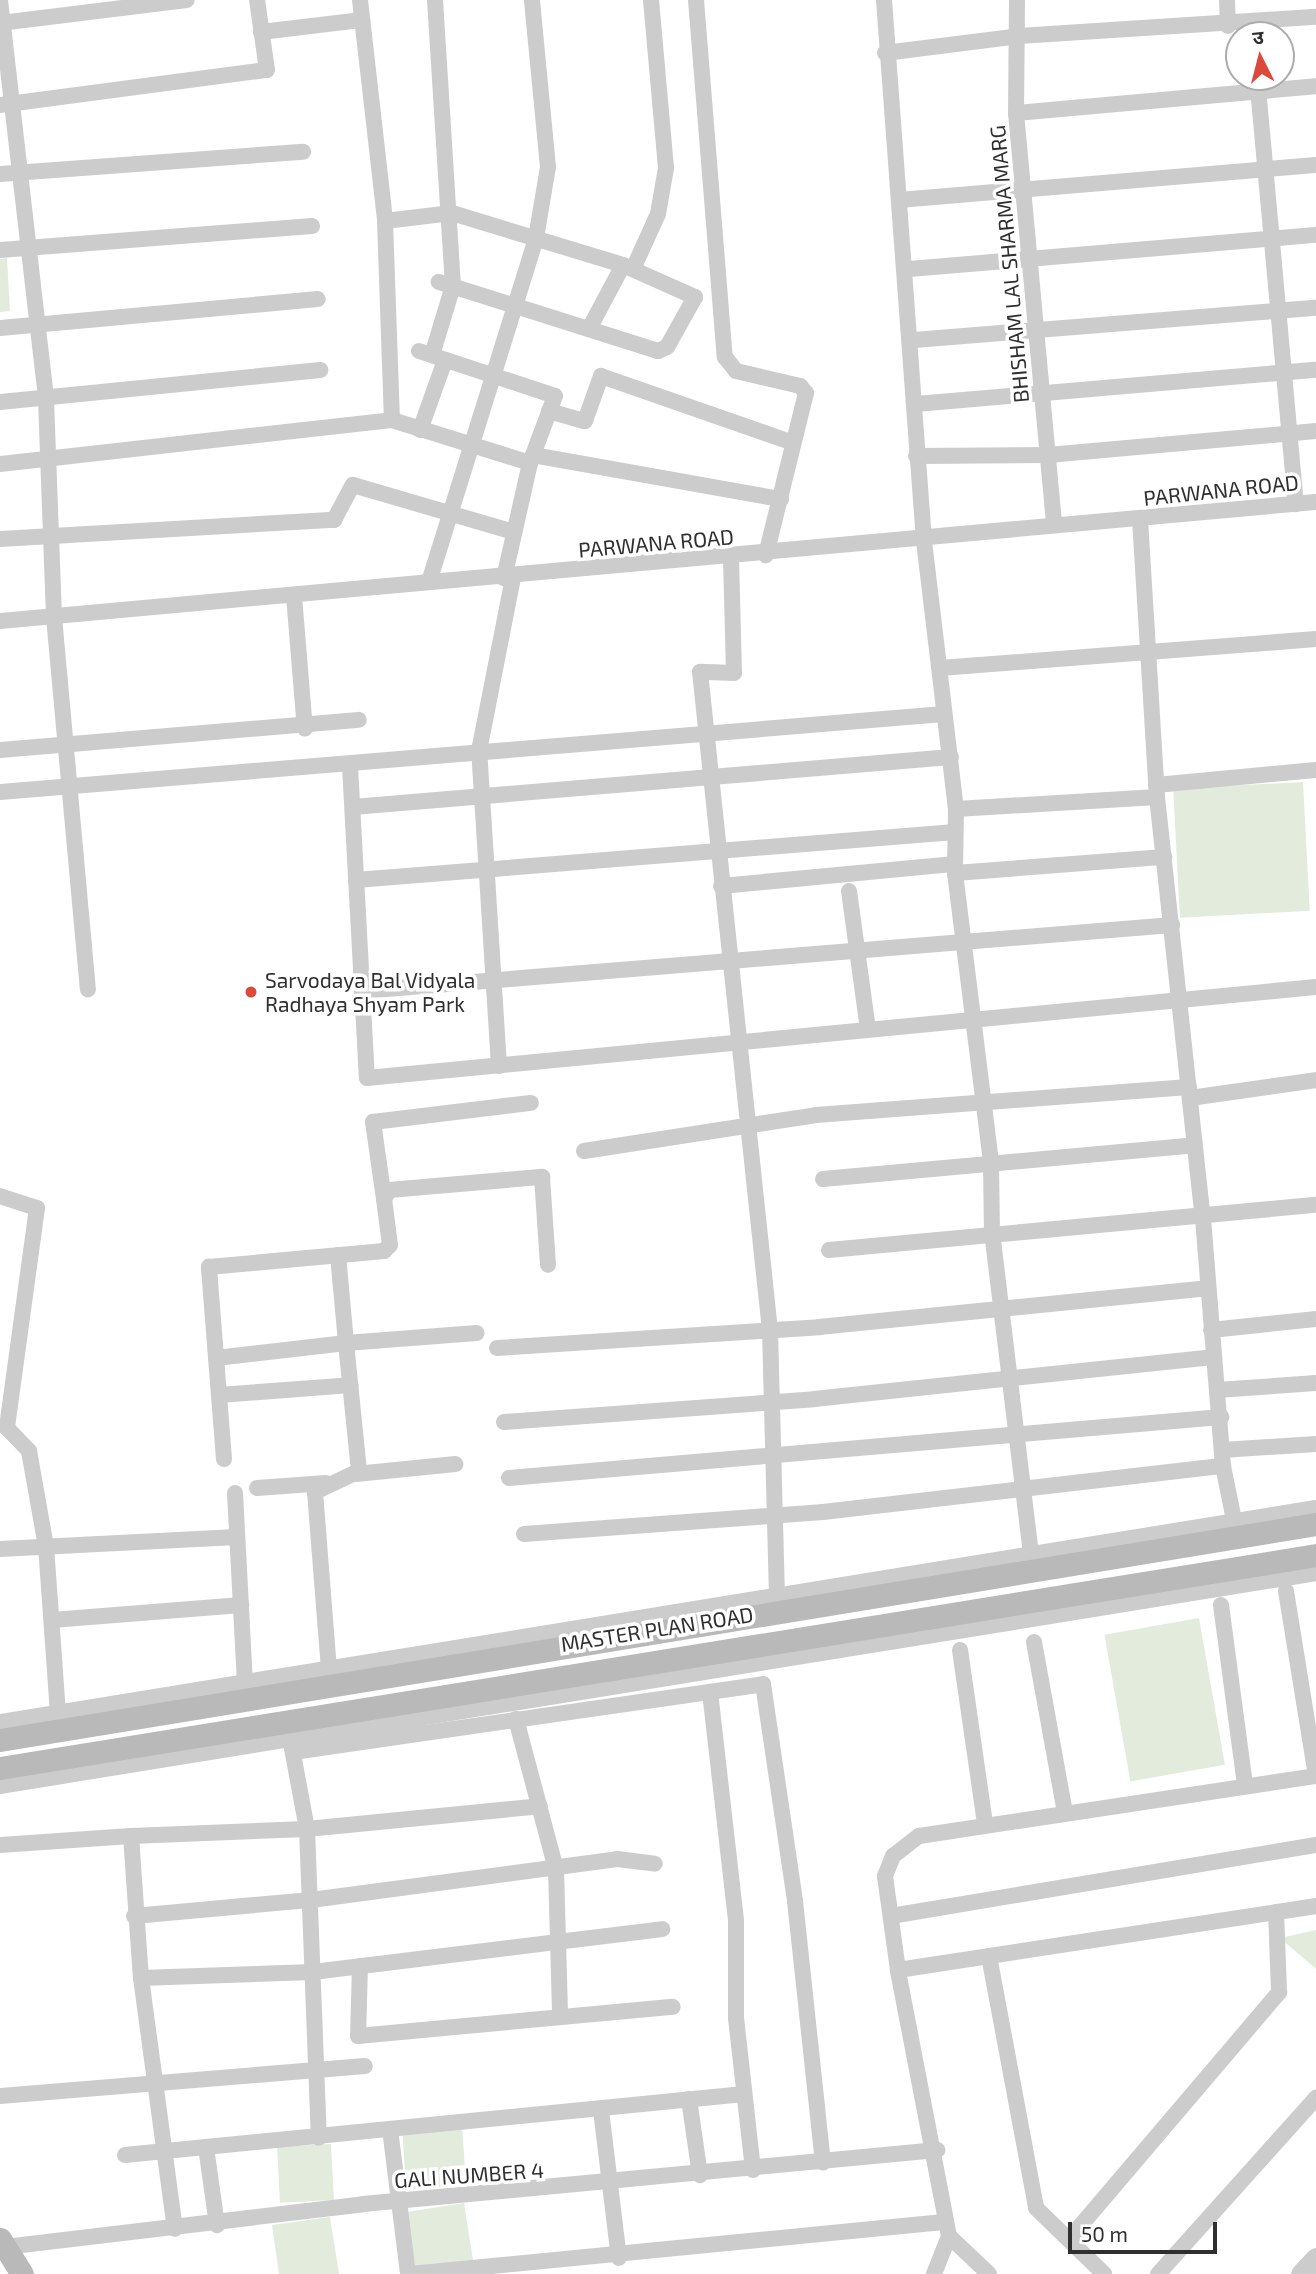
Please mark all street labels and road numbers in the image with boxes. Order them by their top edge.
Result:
street label: BHISHAM LAL SHARMA MARG [984,124,1034,404]
street label: PARWANA ROAD [1142,469,1300,511]
street label: PARWANA ROAD [577,524,735,562]
street label: MASTER PLAN ROAD [559,1601,755,1657]
street label: GALI NUMBER 4 [393,2157,545,2193]

